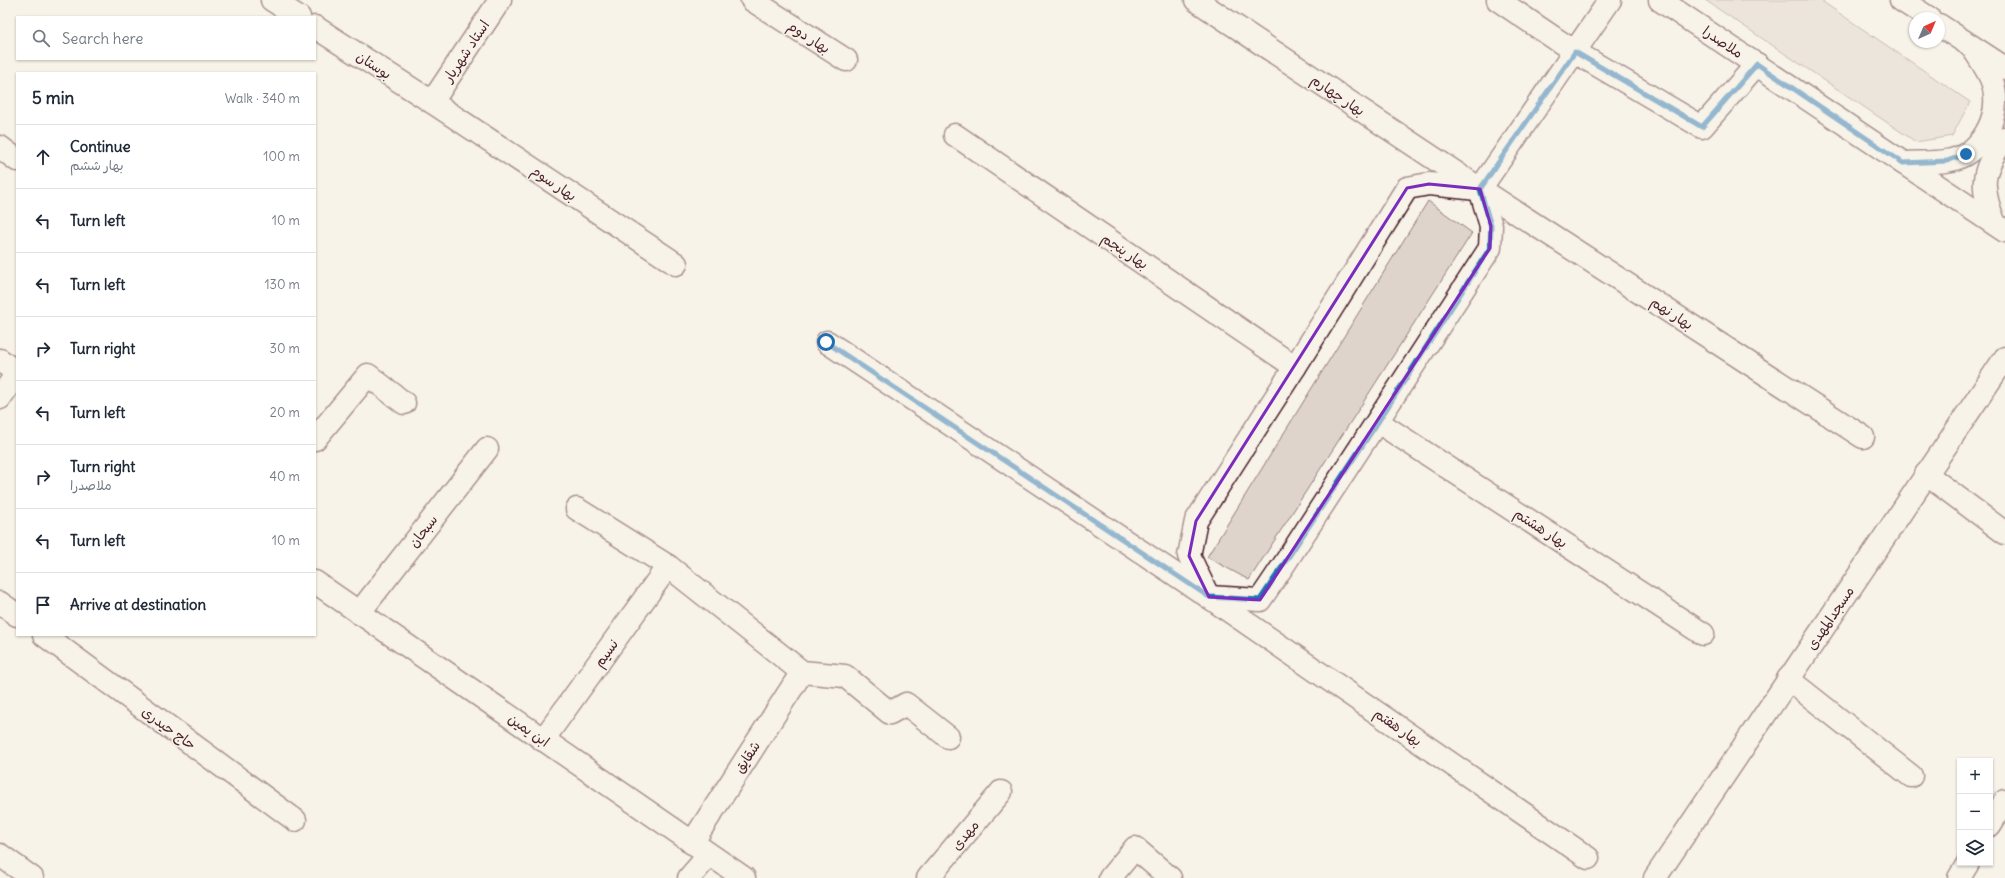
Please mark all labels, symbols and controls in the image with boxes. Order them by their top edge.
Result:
north arrow [1909,12,1945,48]
search box [16,16,316,60]
street label: استاد شهریار [438,17,493,86]
street label: بهار دوم [783,17,834,59]
street label: ملاصدرا [1699,22,1747,62]
icon: search [30,27,52,49]
text: Search here [62,29,143,48]
street label: بوستان [353,47,395,83]
street label: بهار چهارم [1306,70,1369,121]
text: 5 min [32,87,74,109]
text: Walk · 340 m [225,90,300,107]
text: Continue [70,137,131,156]
route end [1957,145,1975,163]
icon: ahead [32,146,54,168]
text: 100 m [263,148,300,165]
text: بهار ششم [70,157,124,174]
street label: بهار سوم [526,161,580,207]
icon: left [32,210,54,232]
text: Turn left [70,211,125,230]
text: 10 m [272,212,300,229]
street label: بهار پنجم [1097,229,1152,275]
icon: left [32,274,54,296]
text: Turn left [70,275,125,294]
text: 130 m [264,276,300,293]
street label: بهار نهم [1646,293,1697,335]
route start [817,333,835,351]
icon: right [32,338,54,360]
text: Turn right [70,339,135,358]
text: 30 m [270,340,300,357]
icon: left [32,402,54,424]
text: Turn left [70,403,125,422]
text: 20 m [270,404,300,421]
text: Turn right [70,457,135,476]
icon: right [32,466,54,488]
text: 40 m [269,468,300,485]
text: ملاصدرا [70,477,112,494]
street label: بهار هشتم [1510,504,1571,554]
street label: سبحان [405,511,441,551]
icon: left [32,530,54,552]
text: Turn left [70,531,125,550]
text: 10 m [272,532,300,549]
street label: مسجدالمهدی [1802,583,1858,653]
icon: arrive [32,594,54,616]
text: Arrive at destination [70,595,206,614]
street label: نسیم [590,635,624,672]
street label: حاج حیدری [138,702,200,755]
street label: بهار هفتم [1369,704,1426,752]
street label: ابن یمین [505,709,553,751]
street label: شقایق [730,738,764,776]
map controls [1957,758,1993,866]
button: + [1957,758,1993,794]
button: − [1957,794,1993,830]
street label: مهدی [947,816,983,854]
button: layers [1957,830,1993,866]

